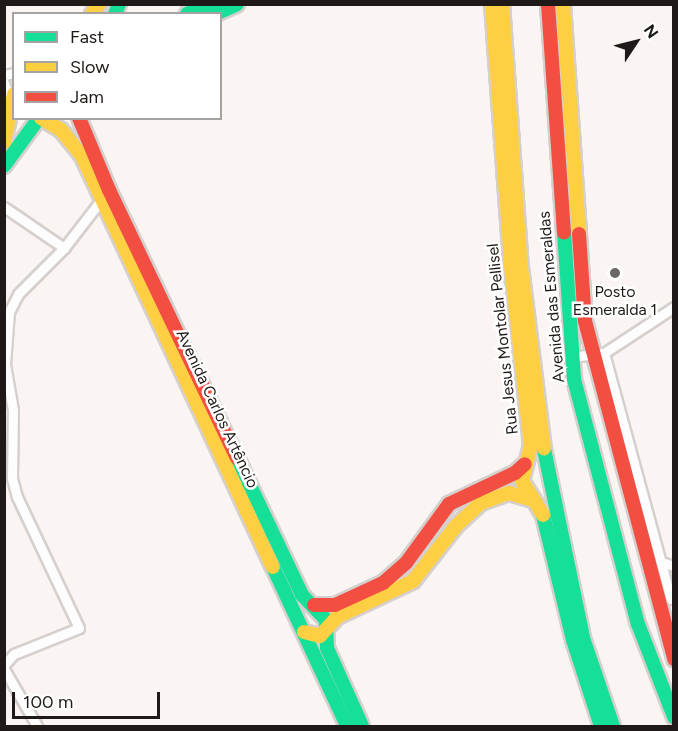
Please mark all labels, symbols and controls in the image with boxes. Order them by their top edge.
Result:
legend [12,12,222,120]
north arrow [606,12,666,72]
text: N [640,21,662,42]
text: Fast [70,26,104,48]
text: Slow [70,56,109,78]
text: Jam [70,86,104,108]
street label: Avenida das Esmeraldas [535,211,569,383]
street label: Rua Jesus Montolar Pellisel [483,242,523,436]
marker: Posto Esmeralda 1 [608,266,622,280]
place label: Posto Esmeralda 1 [573,282,657,320]
street label: Avenida Carlos Artêncio [172,327,262,491]
scale bar [15,680,164,718]
text: 100 m [23,691,73,713]

